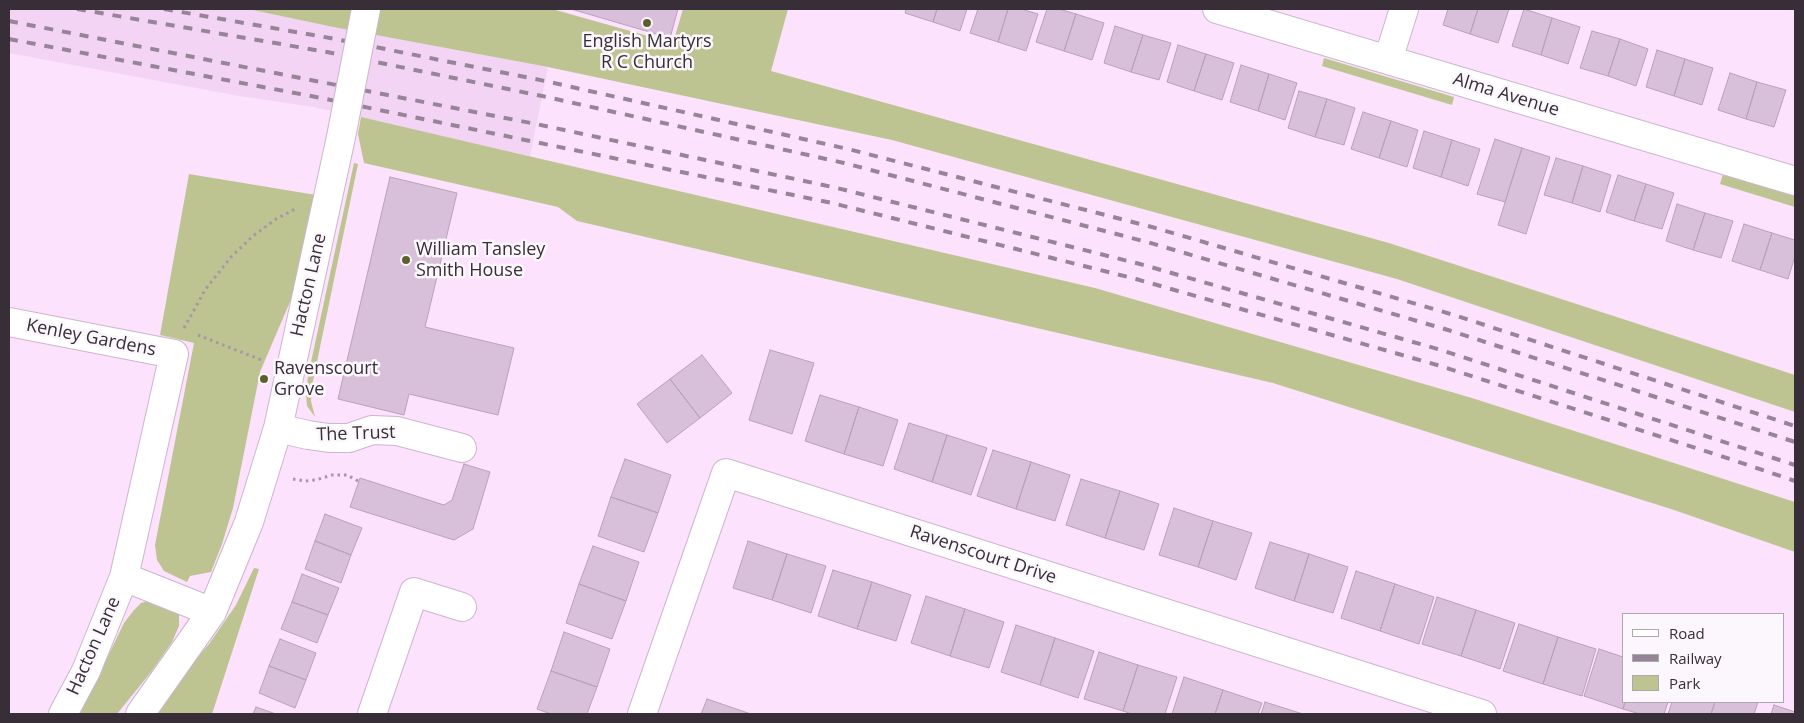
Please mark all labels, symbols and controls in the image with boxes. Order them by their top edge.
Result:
marker: English Martyrs R C Church [641,17,653,29]
place label: English Martyrs R C Church [582,31,712,74]
street label: Alma Avenue [1450,69,1562,121]
street label: Hacton Lane [287,231,331,339]
place label: William Tansley Smith House [416,239,545,282]
marker: William Tansley Smith House [400,254,412,266]
street label: Kenley Gardens [24,315,158,361]
place label: Ravenscourt Grove [274,358,378,400]
marker: Ravenscourt Grove [258,373,270,385]
street label: The Trust [316,422,396,446]
street label: Ravenscourt Drive [907,521,1059,589]
street label: Hacton Lane [63,593,125,699]
legend [1622,613,1784,703]
text: Road [1669,623,1705,643]
text: Railway [1669,648,1722,668]
text: Park [1669,673,1700,693]

